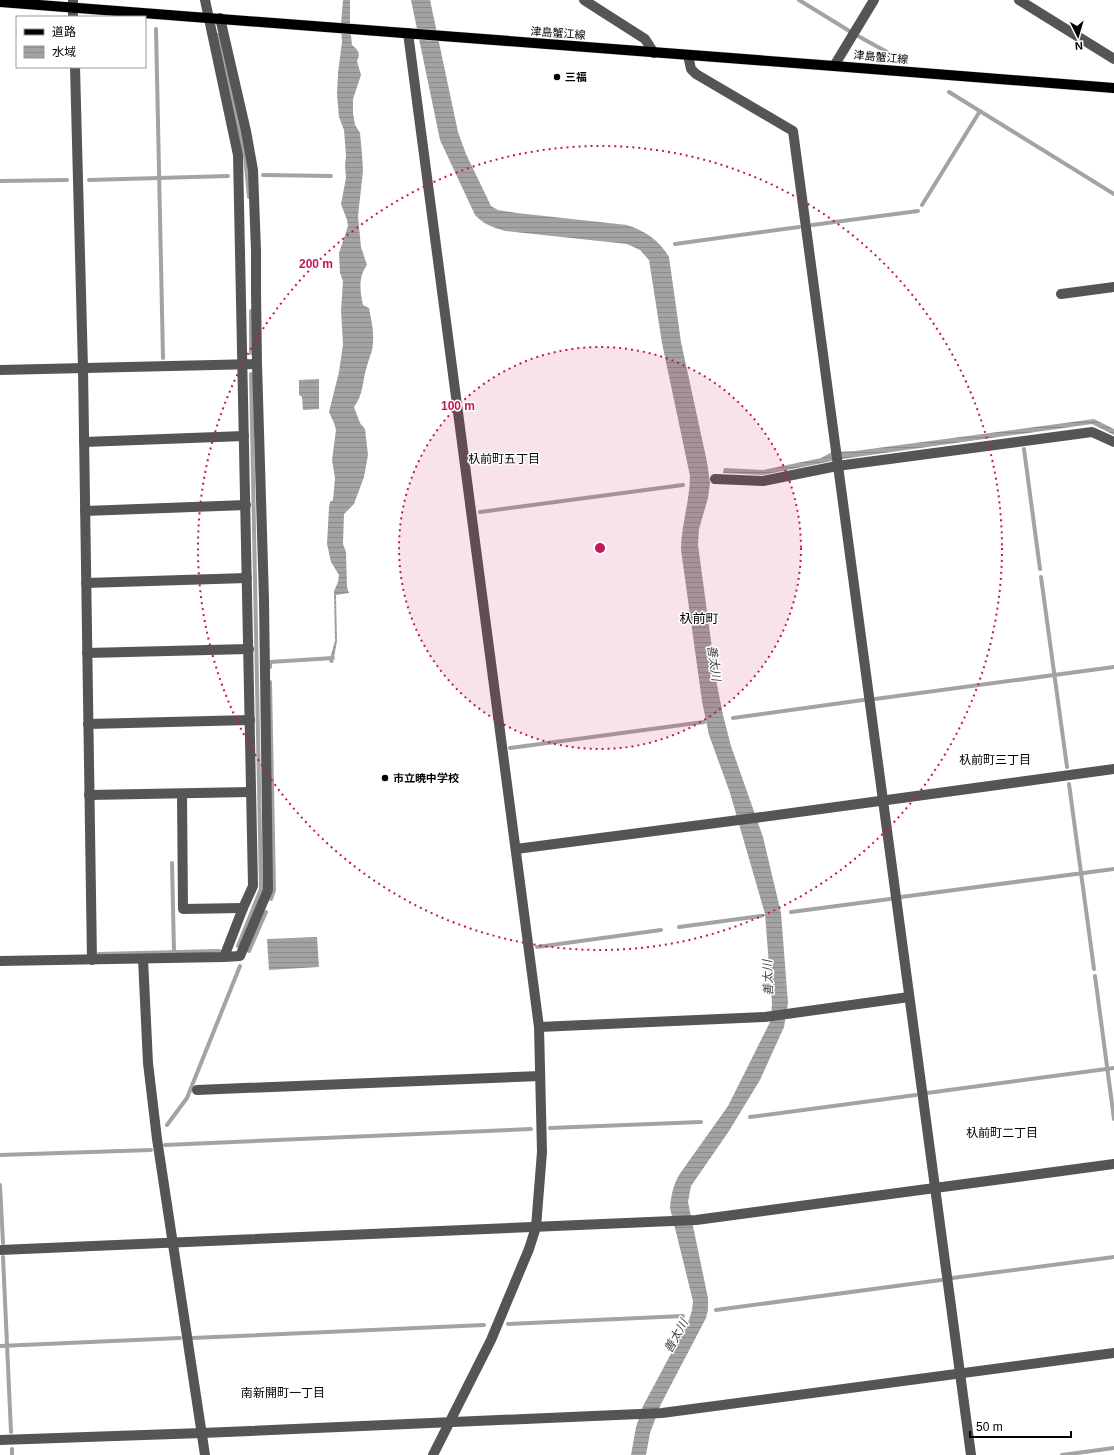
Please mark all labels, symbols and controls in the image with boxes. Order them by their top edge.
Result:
legend [16,16,146,68]
north arrow [1058,16,1098,56]
text: 道路 [52,25,76,39]
street label: 津島蟹江線 [530,25,586,41]
text: N [1074,40,1083,52]
text: 水域 [52,45,76,59]
street label: 津島蟹江線 [853,49,909,65]
place label: 三福 [565,71,587,83]
marker: 三福 [552,72,562,82]
text: 200 m [299,257,333,271]
text: 100 m [441,399,475,413]
district label: 杁前町五丁目 [468,452,540,466]
centre of rings [593,541,607,555]
district label: 杁前町 [679,611,719,626]
water label: 善太川 [705,644,724,684]
district label: 杁前町三丁目 [959,753,1031,767]
place label: 市立暁中学校 [393,772,459,784]
marker: 市立暁中学校 [380,773,390,783]
water label: 善太川 [760,958,776,996]
district label: 杁前町二丁目 [966,1126,1038,1140]
water label: 善太川 [661,1315,692,1355]
district label: 南新開町一丁目 [241,1386,325,1400]
scale bar [970,1413,1071,1439]
text: 50 m [976,1420,1003,1434]

